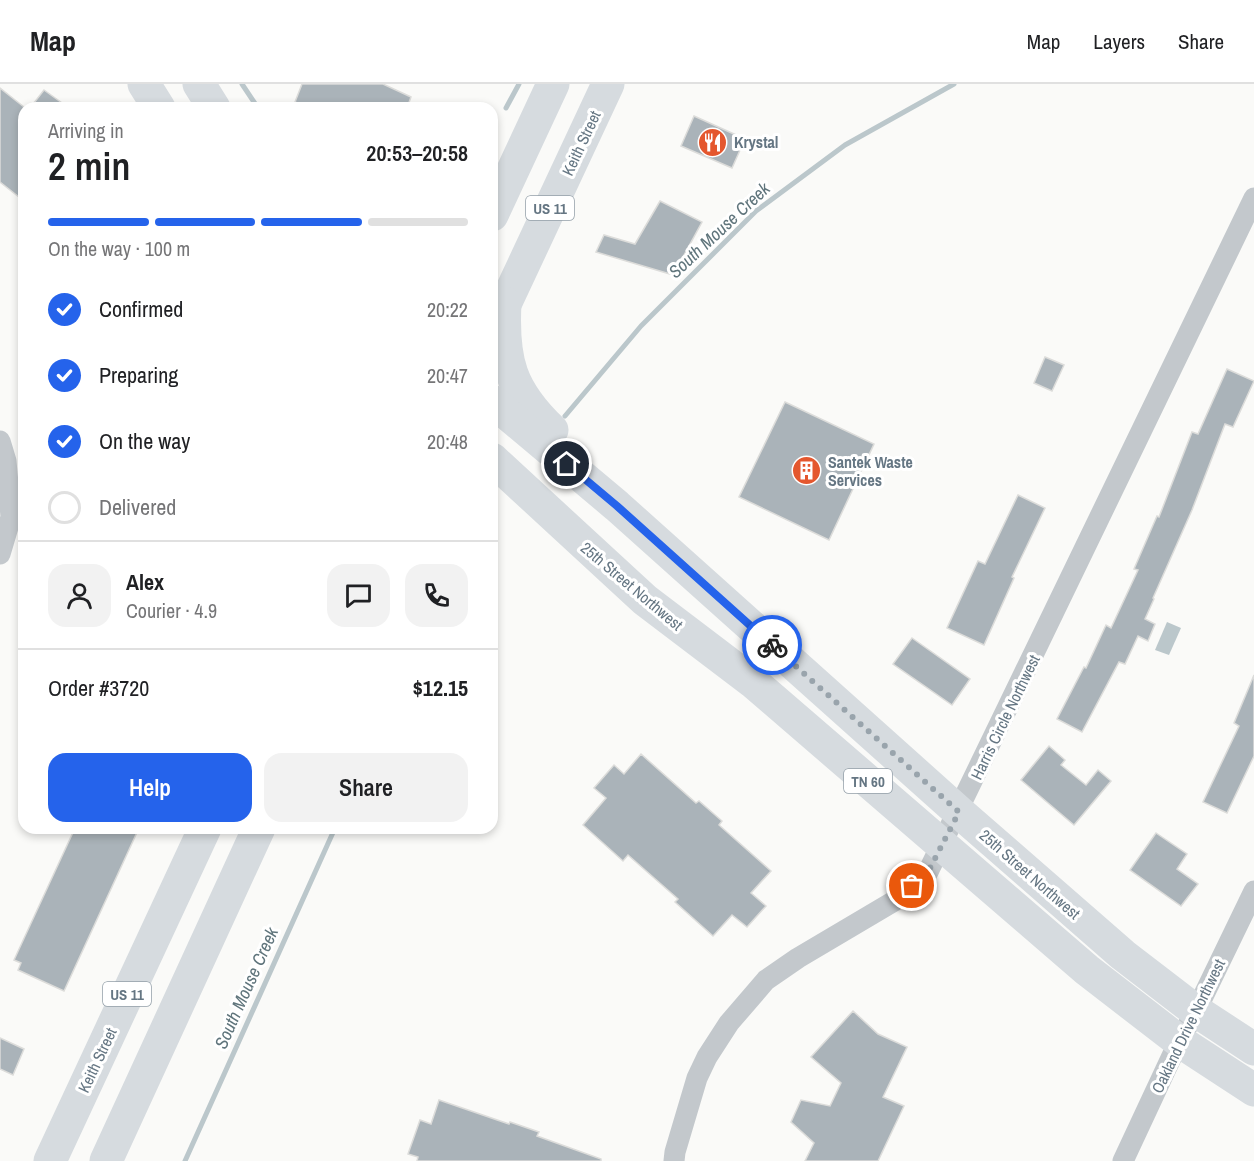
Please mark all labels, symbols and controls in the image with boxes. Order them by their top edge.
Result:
text: Map [30,22,76,60]
text: Map [1027,27,1060,56]
text: Layers [1093,27,1145,56]
text: Share [1178,27,1224,56]
street label: Keith Street [556,107,606,179]
text: Arriving in [48,117,124,144]
restaurant icon: Krystal [697,126,729,158]
place label: Krystal [734,131,778,153]
text: 20:53–20:58 [366,138,468,168]
text: 2 min [48,140,130,192]
water label: South Mouse Creek [663,176,776,284]
road number: US 11 [526,196,574,220]
text: On the way · 100 m [48,235,190,262]
icon: check [48,293,81,326]
text: Confirmed [99,294,183,324]
text: 20:22 [427,296,468,323]
icon: check [48,359,81,392]
text: Preparing [99,360,178,390]
text: 20:47 [427,362,468,389]
icon: check [48,425,81,458]
text: On the way [99,426,190,456]
text: 20:48 [427,428,468,455]
pin [541,438,592,489]
icon: home [550,447,583,480]
place label: Santek Waste Services [828,451,913,491]
building icon: Santek Waste Services [791,455,823,487]
text: Delivered [99,492,176,522]
street label: 25th Street Northwest [576,537,688,635]
button: person [48,564,111,627]
button: chat [327,564,390,627]
button: phone [405,564,468,627]
text: Alex [126,567,164,597]
text: Courier · 4.9 [126,597,217,624]
courier [742,615,802,675]
icon: bike [756,629,789,662]
street label: Harris Circle Northwest [965,651,1045,783]
text: Order #3720 [48,673,149,703]
text: $12.15 [413,673,468,703]
button: Help [48,753,252,822]
button: Share [264,753,468,822]
road number: TN 60 [844,769,892,793]
street label: 25th Street Northwest [975,824,1085,924]
pin [886,860,937,911]
icon: bag [895,869,928,902]
water label: South Mouse Creek [208,923,284,1053]
street label: Oakland Drive Northwest [1146,955,1230,1097]
road number: US 11 [103,982,151,1006]
street label: Keith Street [72,1024,122,1096]

